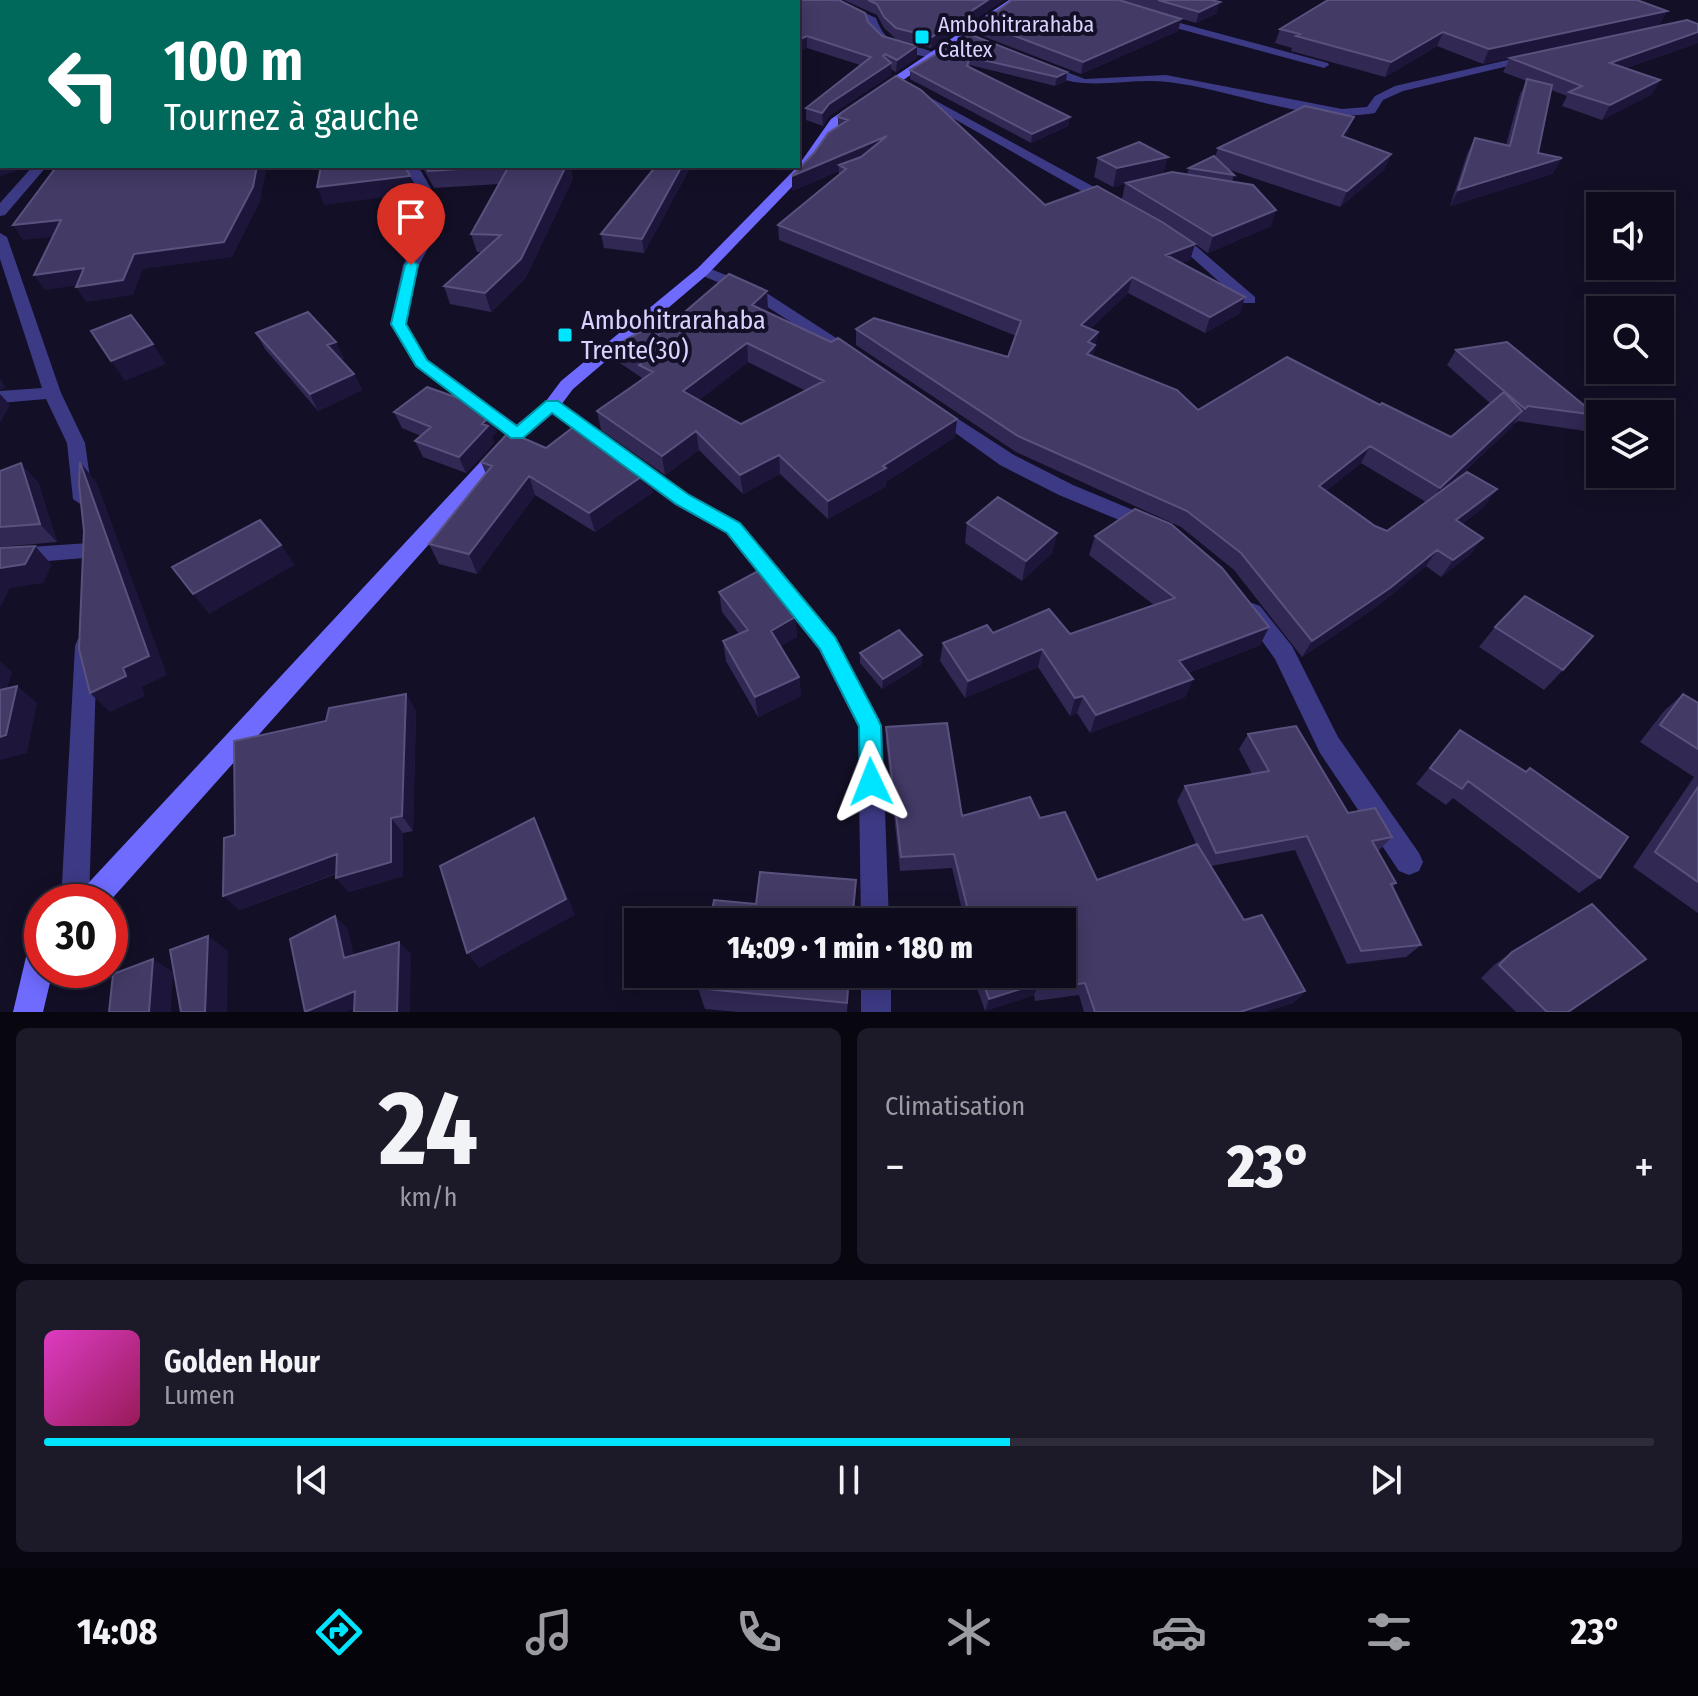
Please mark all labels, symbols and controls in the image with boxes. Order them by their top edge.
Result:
place label: Ambohitrarahaba Caltex [938,11,1094,63]
text: 100 m [164,28,303,95]
marker: Ambohitrarahaba Caltex [913,28,931,46]
icon: left [32,32,136,136]
text: Tournez à gauche [164,96,419,140]
pin [377,183,445,265]
map controls [1586,192,1674,488]
button: sound [1586,192,1674,280]
icon: arrive [389,195,433,239]
button: search [1586,296,1674,384]
place label: Ambohitrarahaba Trente(30) [581,305,766,366]
marker: Ambohitrarahaba Trente(30) [556,326,574,344]
button: layers [1586,400,1674,488]
position arrow [829,740,913,824]
speed limit sign: 30 [24,884,128,988]
text: 14:09 · 1 min · 180 m [727,930,973,966]
text: 24 [379,1067,478,1192]
text: Climatisation [885,1091,1025,1122]
text: 23° [1227,1131,1312,1203]
text: − [885,1141,905,1194]
text: + [1634,1141,1654,1194]
text: km/h [400,1182,457,1213]
text: Golden Hour [164,1344,320,1380]
text: Lumen [164,1380,235,1411]
icon: previous [290,1458,334,1502]
icon: pause [827,1458,871,1502]
icon: next [1364,1458,1408,1502]
icon: directions [311,1604,367,1660]
icon: music [521,1604,577,1660]
icon: phone [731,1604,787,1660]
icon: climate [941,1604,997,1660]
icon: car [1151,1604,1207,1660]
icon: filters [1361,1604,1417,1660]
text: 14:08 [77,1610,158,1654]
text: 23° [1570,1610,1621,1654]

